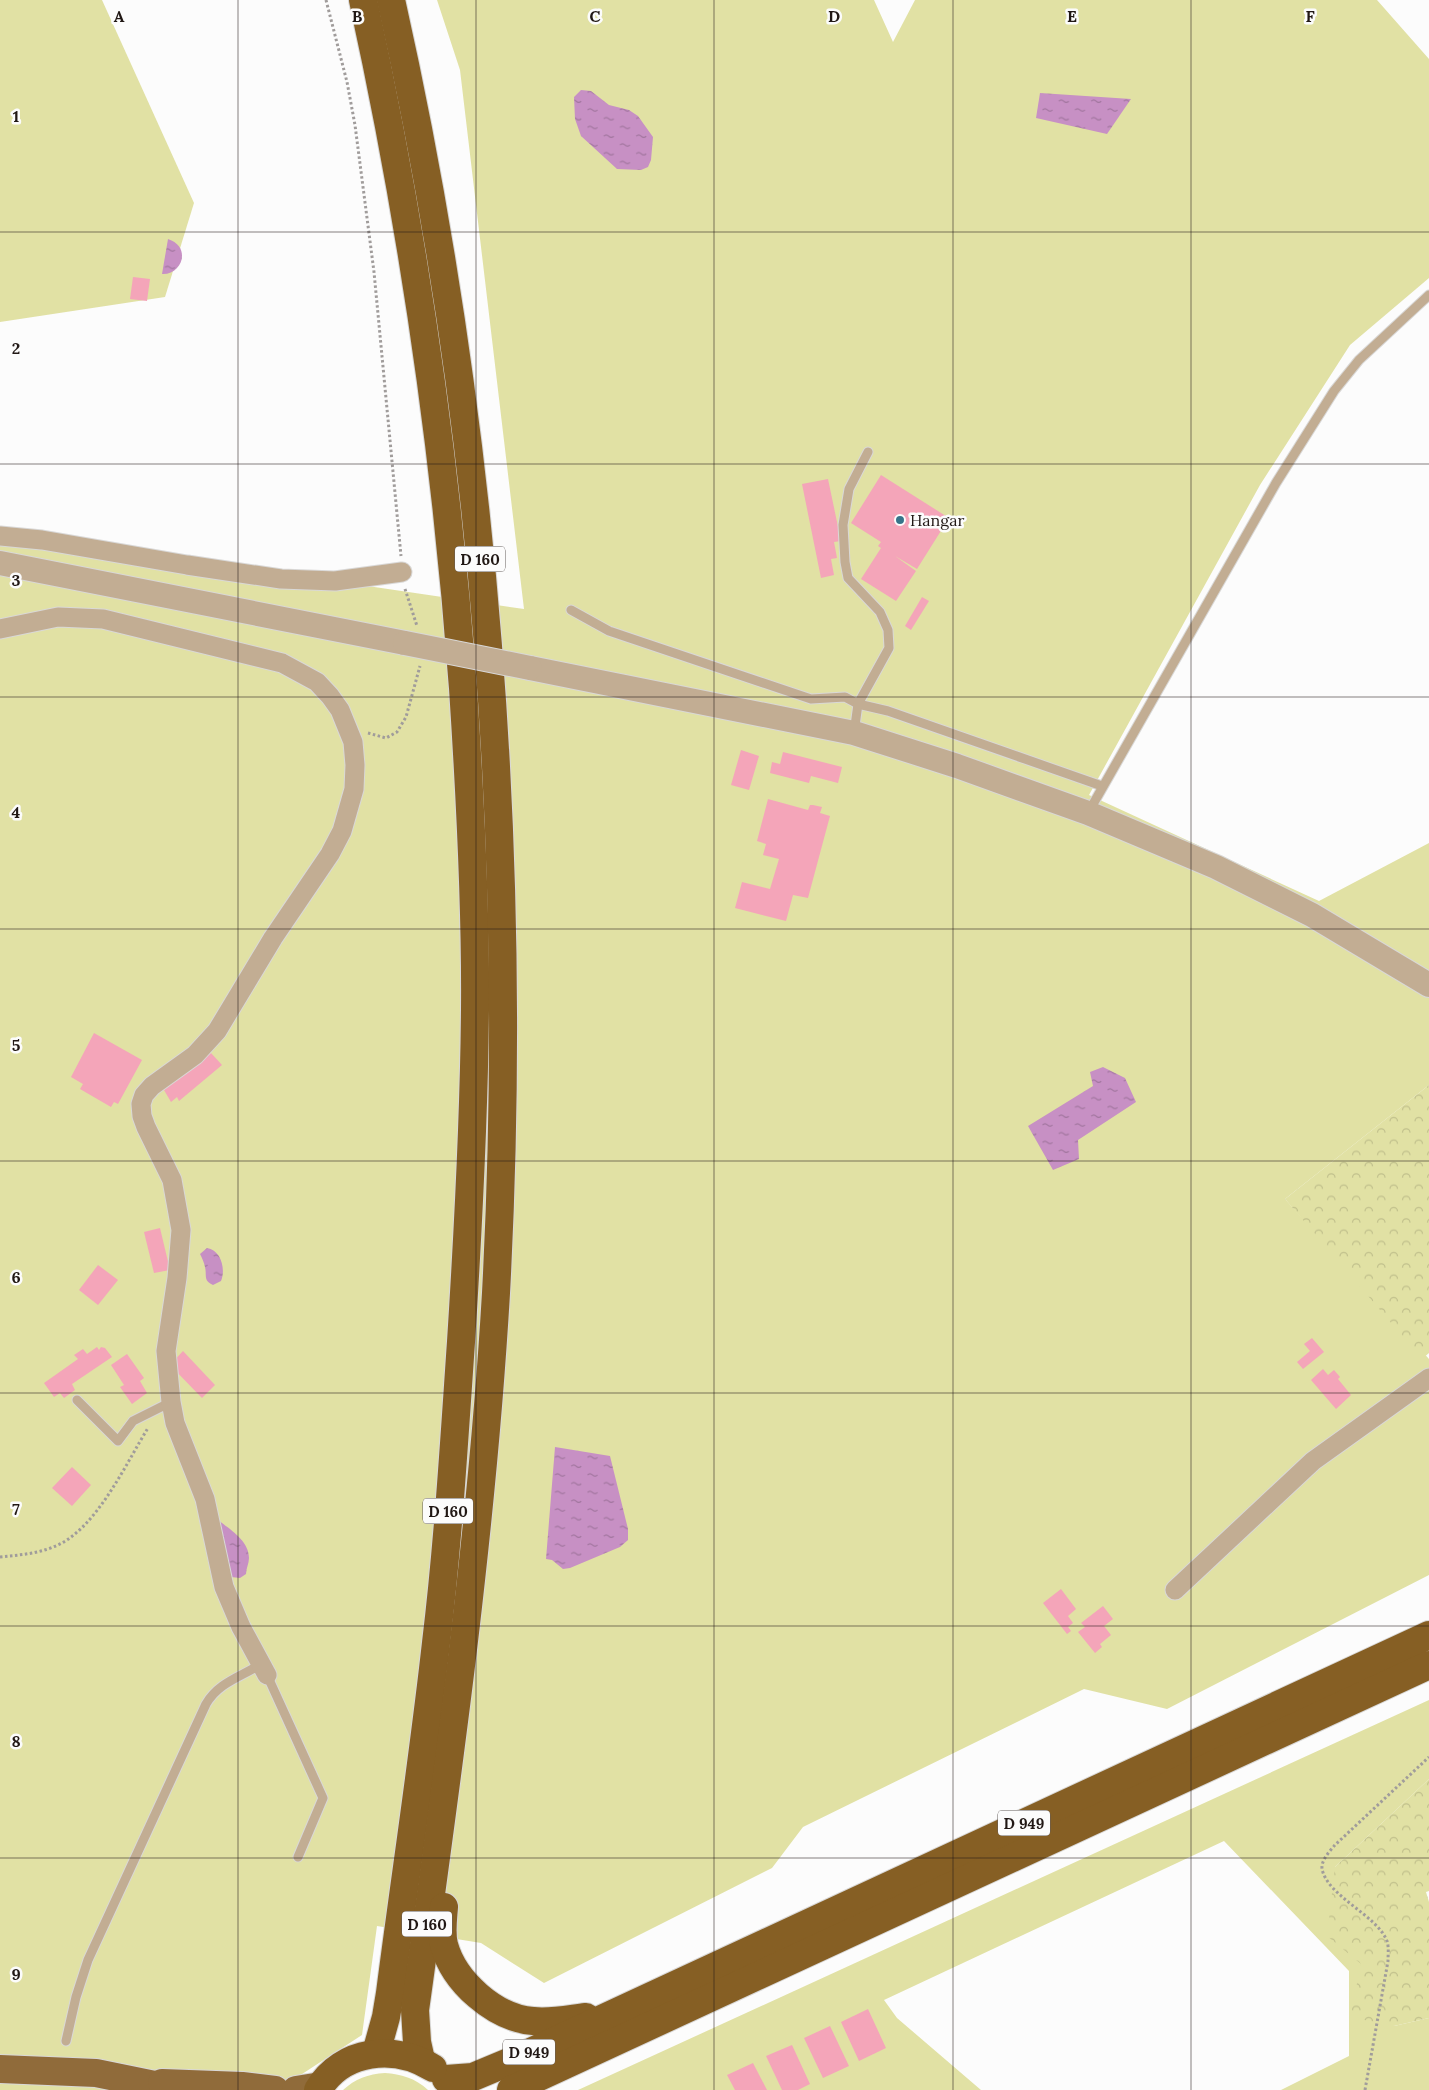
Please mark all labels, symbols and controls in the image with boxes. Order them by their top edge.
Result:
text: A [114,6,125,26]
text: B [352,6,363,26]
text: C [589,6,601,26]
text: D [828,6,840,26]
text: E [1067,6,1077,26]
text: F [1305,6,1315,26]
text: 1 [13,106,19,126]
text: 2 [12,338,20,358]
place label: Hangar [910,510,964,530]
marker: Hangar [894,514,906,526]
road number: D 160 [455,546,505,572]
text: 3 [12,570,21,590]
text: 4 [12,802,21,822]
text: 5 [12,1035,21,1055]
text: 6 [11,1267,21,1287]
road number: D 160 [423,1498,473,1524]
text: 7 [12,1499,20,1519]
text: 8 [11,1731,21,1751]
road number: D 949 [998,1810,1050,1836]
road number: D 160 [402,1912,452,1936]
text: 9 [11,1964,21,1984]
road number: D 949 [503,2040,555,2064]

